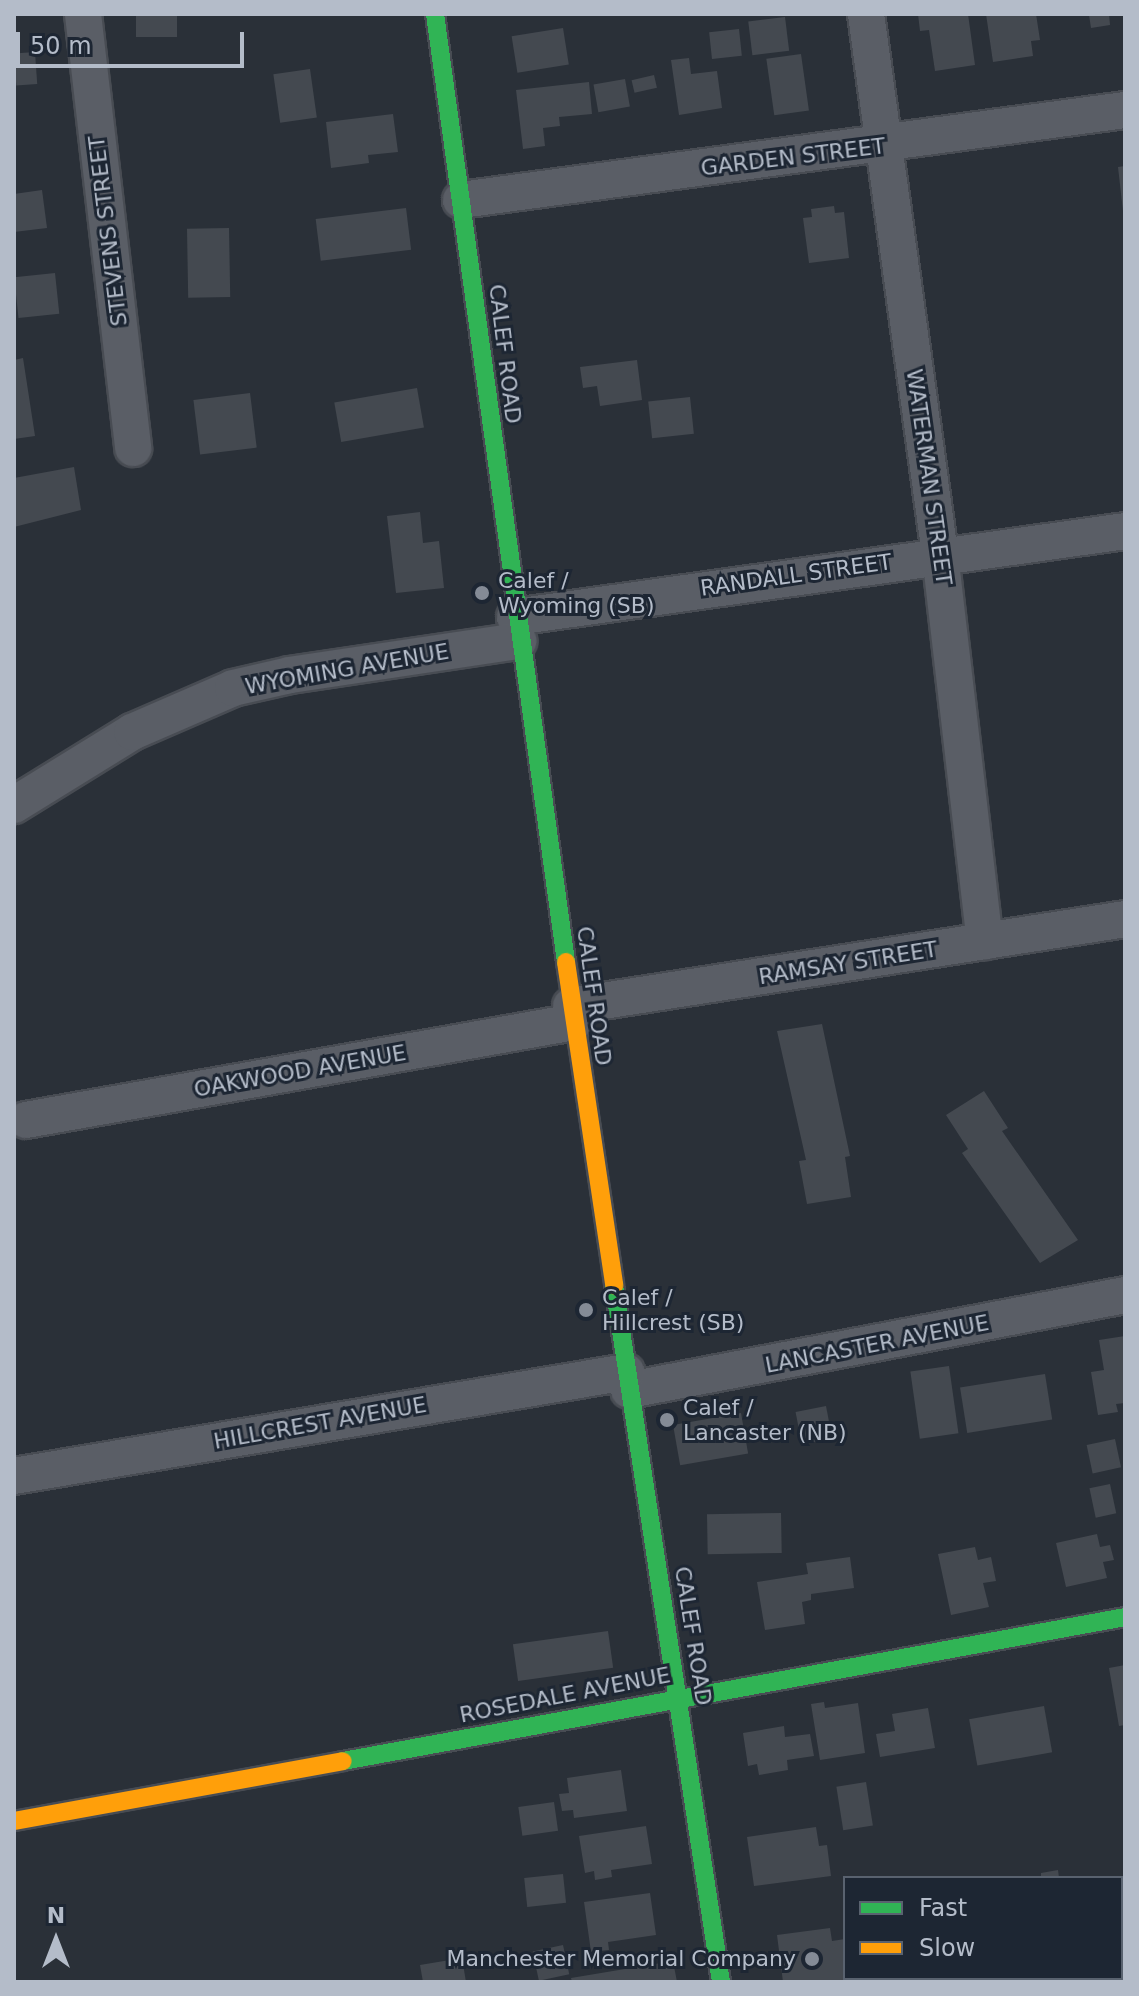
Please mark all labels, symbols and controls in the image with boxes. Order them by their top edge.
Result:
scale bar [20,16,248,66]
text: 50 m [30,32,92,60]
street label: GARDEN STREET [699,133,887,181]
street label: STEVENS STREET [83,134,133,328]
street label: CALEF ROAD [483,283,527,425]
street label: WATERMAN STREET [901,367,957,587]
street label: RANDALL STREET [699,549,893,601]
place label: Calef / Wyoming (SB) [498,567,655,618]
marker: Calef / Wyoming (SB) [473,584,491,602]
street label: WYOMING AVENUE [243,638,451,700]
street label: CALEF ROAD [571,925,617,1067]
street label: RAMSAY STREET [757,936,939,990]
street label: OAKWOOD AVENUE [192,1039,408,1103]
place label: Calef / Hillcrest (SB) [602,1284,744,1336]
marker: Calef / Hillcrest (SB) [577,1301,595,1319]
street label: LANCASTER AVENUE [763,1309,991,1379]
street label: HILLCREST AVENUE [212,1391,428,1455]
place label: Calef / Lancaster (NB) [683,1394,847,1446]
marker: Calef / Lancaster (NB) [658,1411,676,1429]
street label: CALEF ROAD [669,1565,717,1707]
street label: ROSEDALE AVENUE [457,1662,673,1728]
legend [843,1876,1123,1980]
text: Fast [919,1894,967,1922]
north arrow [16,1900,96,1980]
text: N [47,1903,65,1928]
text: Slow [919,1934,975,1962]
place label: Manchester Memorial Company [447,1946,796,1972]
marker: Manchester Memorial Company [803,1950,821,1968]

